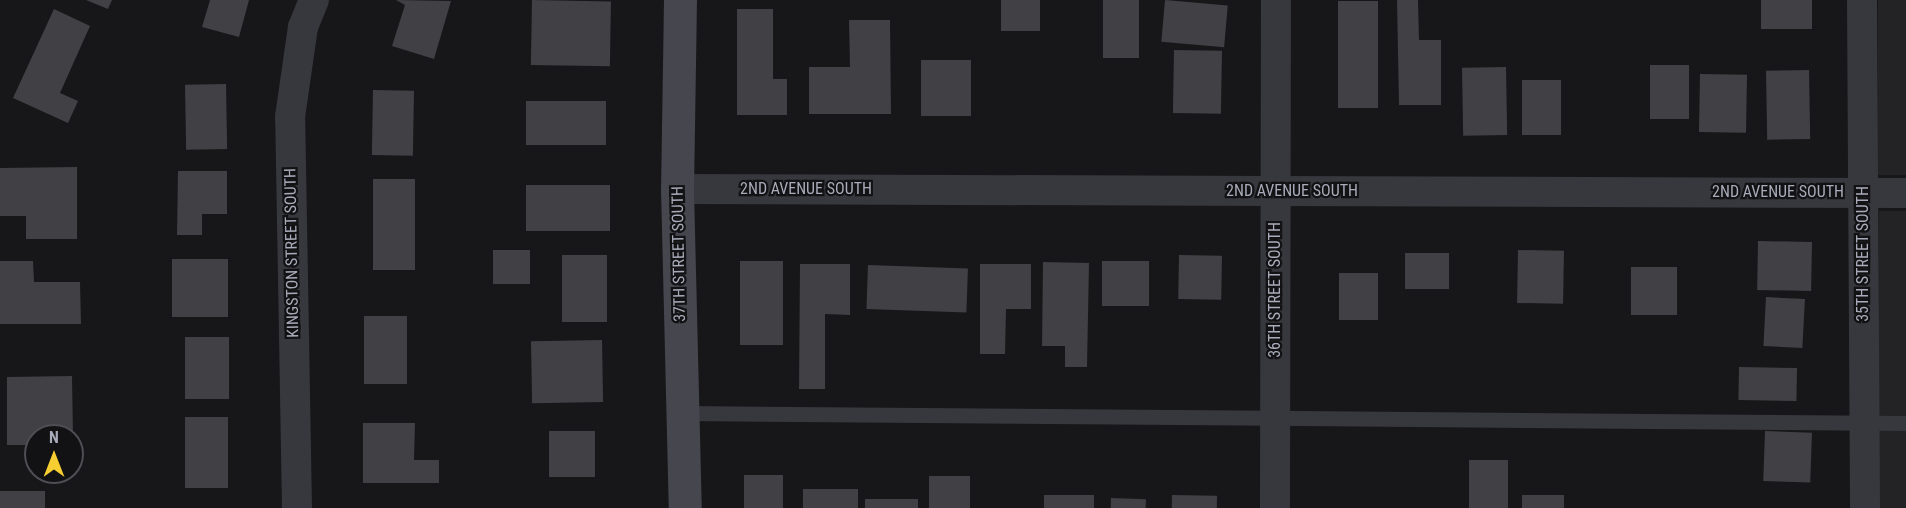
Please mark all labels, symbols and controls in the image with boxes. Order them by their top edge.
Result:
street label: KINGSTON STREET SOUTH [281,168,303,338]
street label: 2ND AVENUE SOUTH [740,179,872,199]
street label: 2ND AVENUE SOUTH [1226,181,1358,201]
street label: 2ND AVENUE SOUTH [1712,182,1844,202]
street label: 37TH STREET SOUTH [668,186,690,322]
street label: 35TH STREET SOUTH [1853,186,1873,322]
street label: 36TH STREET SOUTH [1265,222,1285,358]
north arrow [24,424,84,484]
text: N [49,428,59,447]

